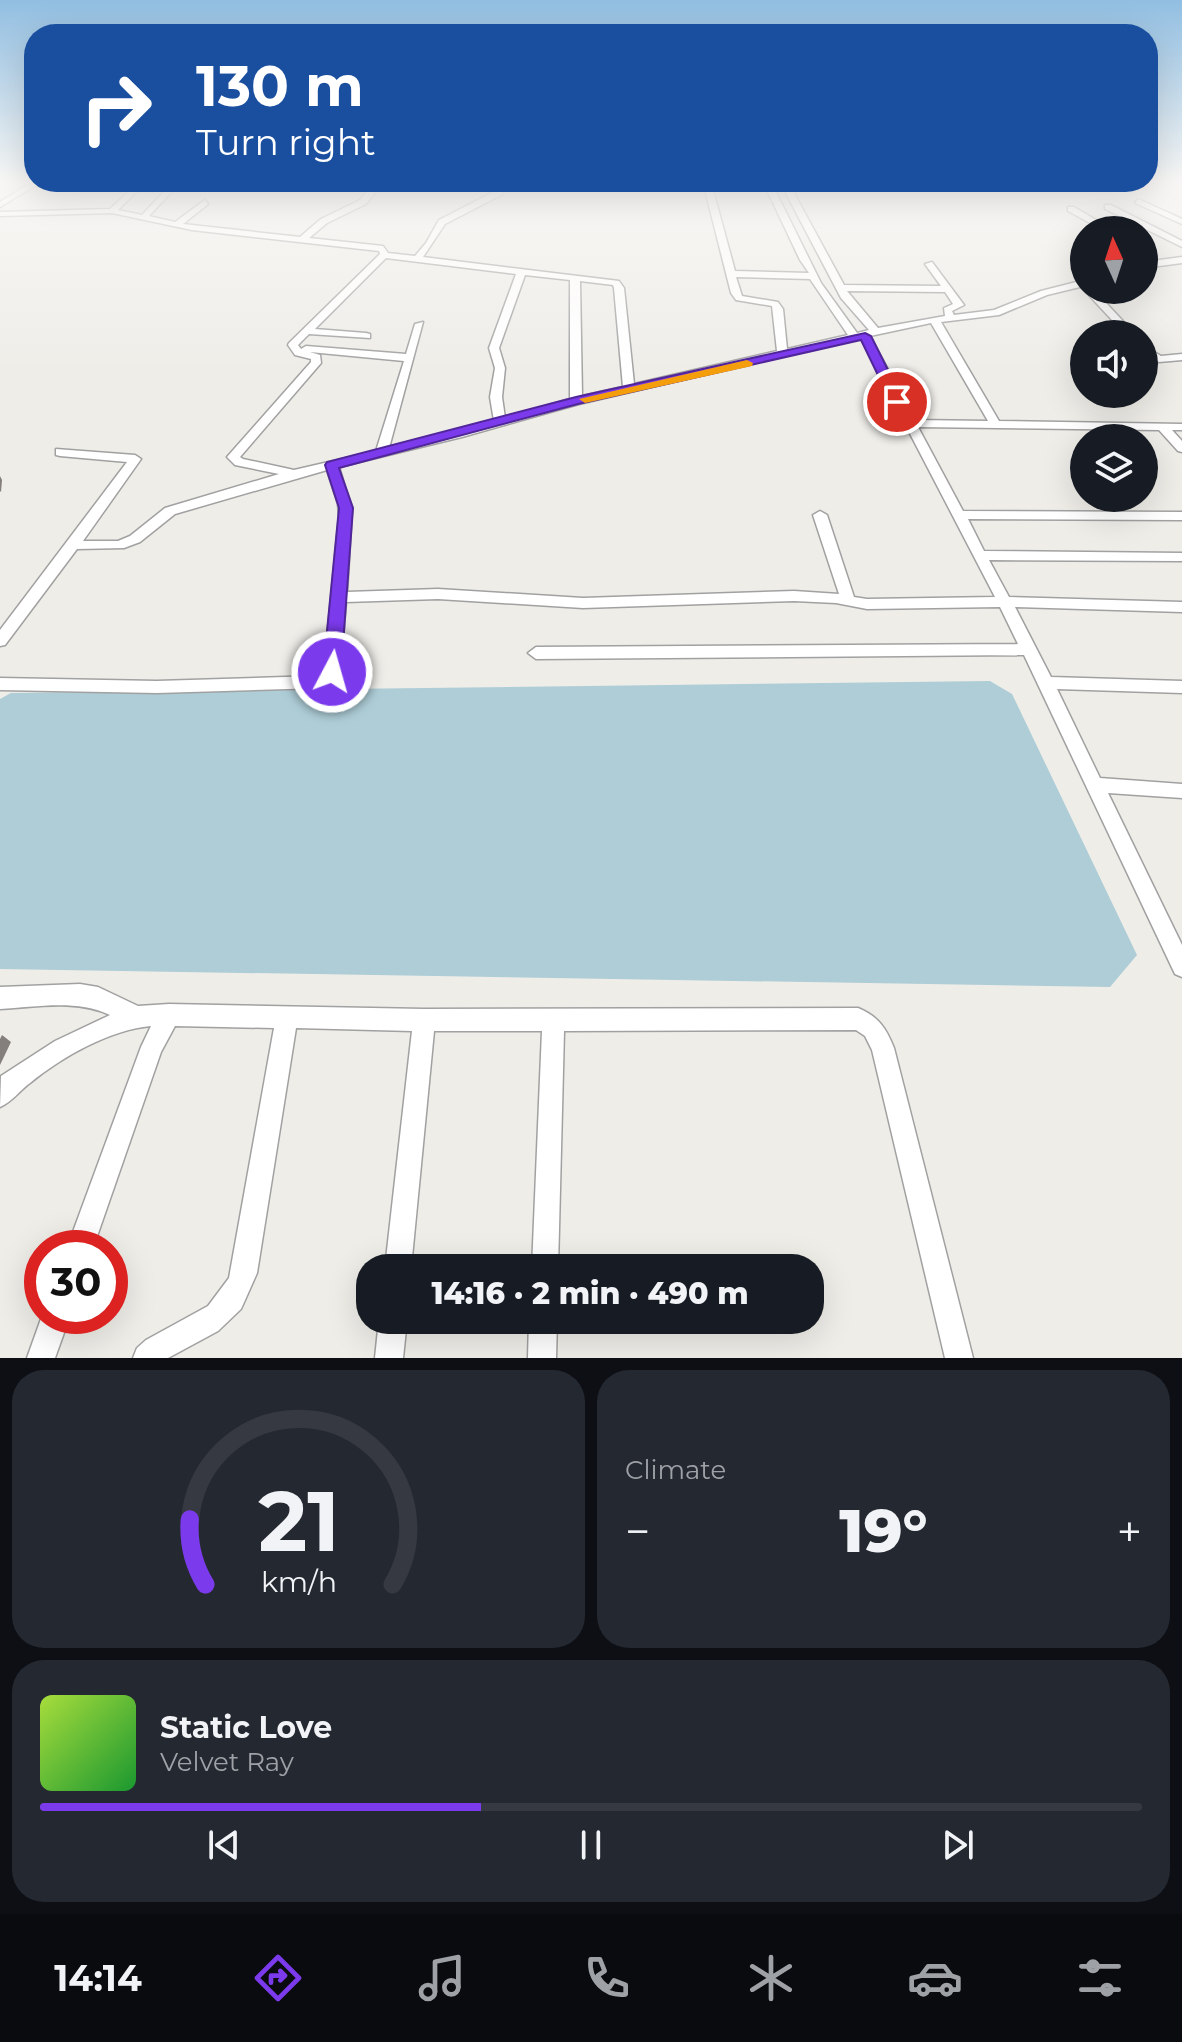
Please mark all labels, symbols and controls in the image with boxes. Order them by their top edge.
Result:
text: 130 m [196,52,364,120]
icon: right [64,56,168,160]
text: Turn right [196,120,376,164]
north arrow [1070,216,1158,304]
map controls [1070,216,1158,512]
button: sound [1070,320,1158,408]
pin [863,368,931,436]
icon: arrive [875,380,919,424]
button: layers [1070,424,1158,512]
position arrow [290,630,374,714]
speed limit sign: 30 [24,1230,128,1334]
text: 14:16 · 2 min · 490 m [431,1275,749,1312]
text: Climate [625,1454,726,1486]
text: 21 [258,1470,339,1572]
text: 19° [839,1494,928,1567]
text: − [625,1504,650,1558]
text: + [1117,1504,1142,1558]
text: km/h [260,1564,337,1599]
text: Static Love [160,1709,332,1746]
text: Velvet Ray [160,1746,294,1778]
icon: previous [202,1823,246,1867]
icon: pause [569,1823,613,1867]
icon: next [936,1823,980,1867]
icon: directions [250,1950,306,2006]
icon: music [414,1950,470,2006]
icon: phone [579,1950,635,2006]
icon: climate [743,1950,799,2006]
icon: car [907,1950,963,2006]
icon: filters [1072,1950,1128,2006]
text: 14:14 [54,1956,142,2000]

